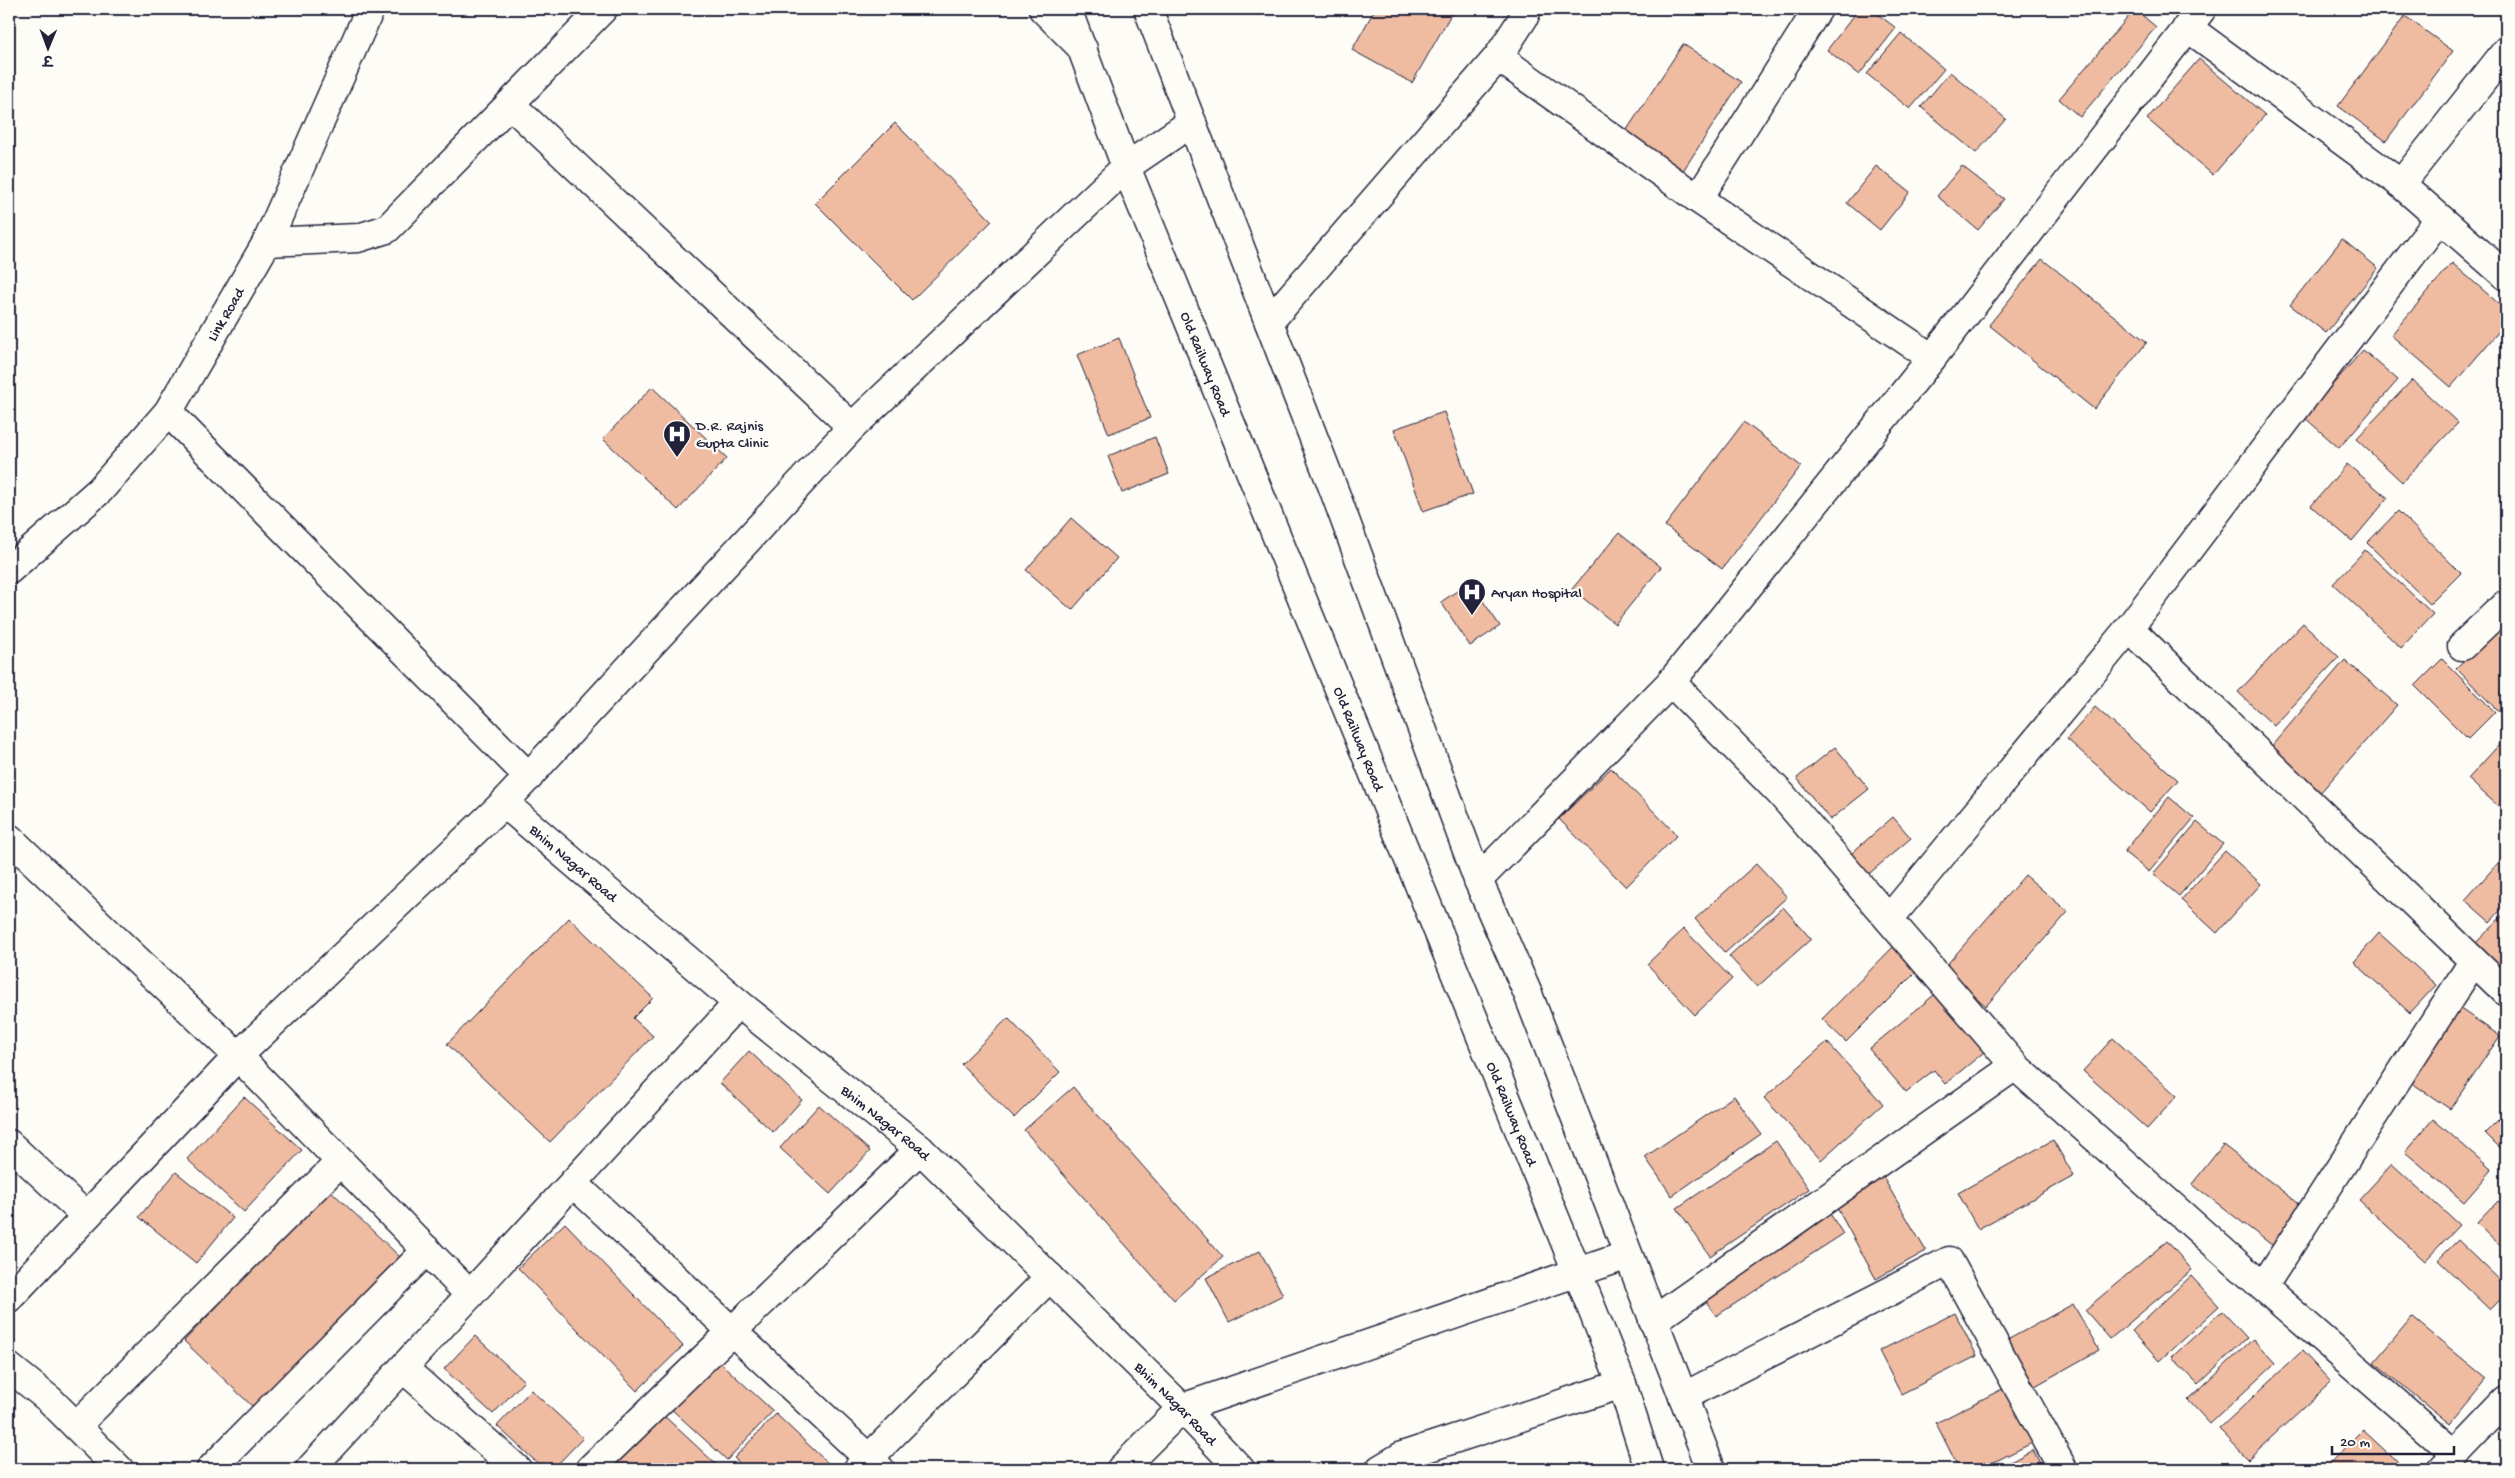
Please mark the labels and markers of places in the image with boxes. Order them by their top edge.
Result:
place label: D.R. Rajnis Gupta Clinic [695,418,769,453]
hospital icon: D.R. Rajnis Gupta Clinic [662,419,692,458]
hospital icon: Aryan Hospital [1457,577,1487,616]
place label: Aryan Hospital [1491,585,1582,603]

